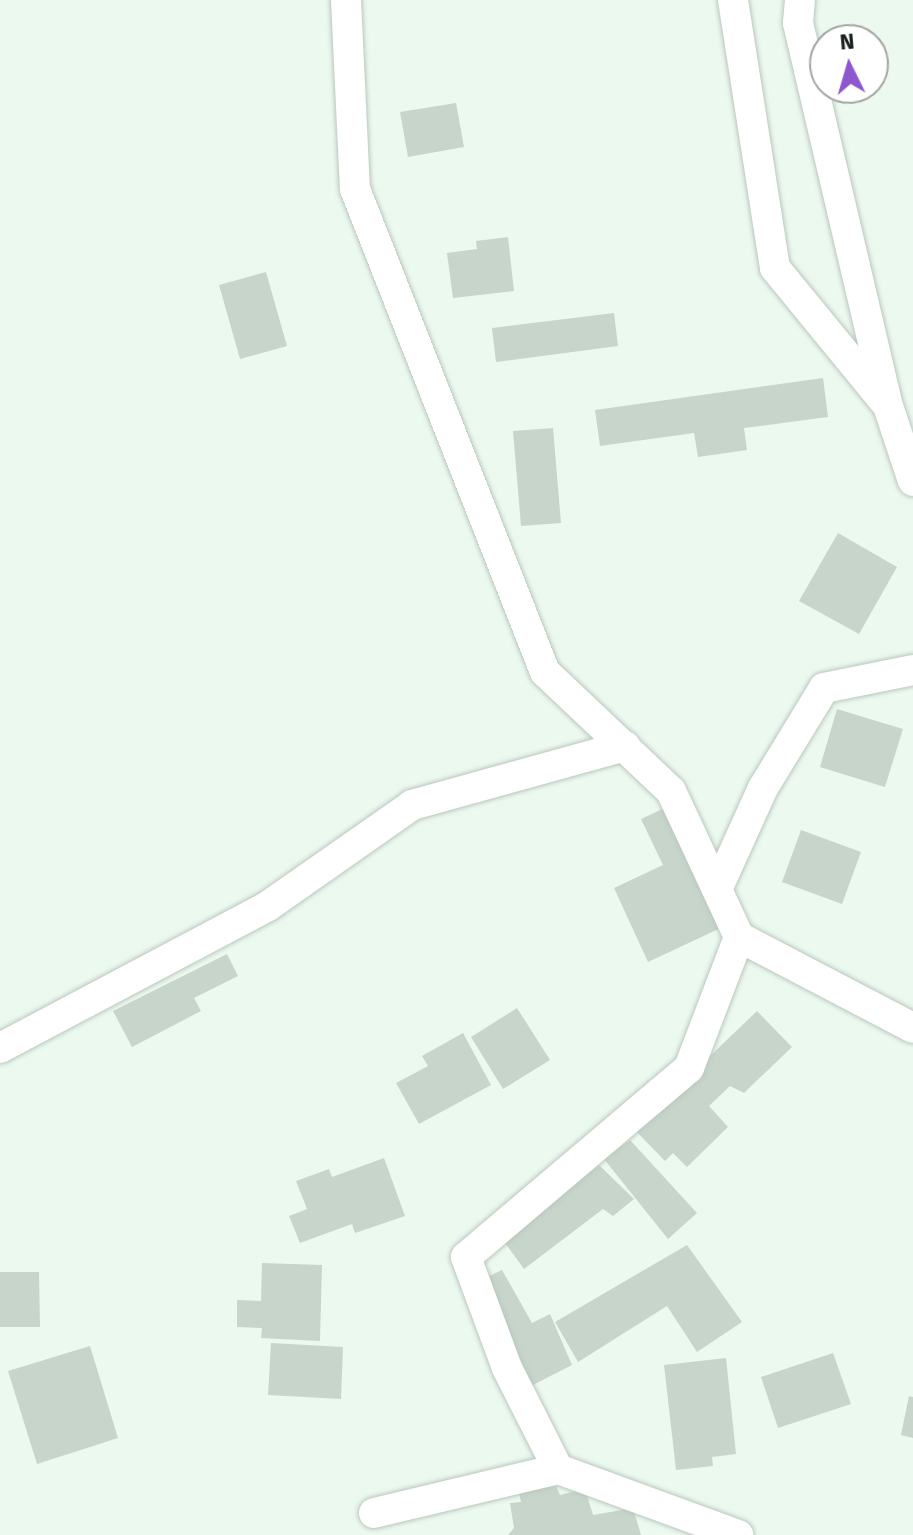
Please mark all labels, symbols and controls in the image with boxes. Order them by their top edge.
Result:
north arrow [809,24,889,104]
text: N [839,28,855,56]

